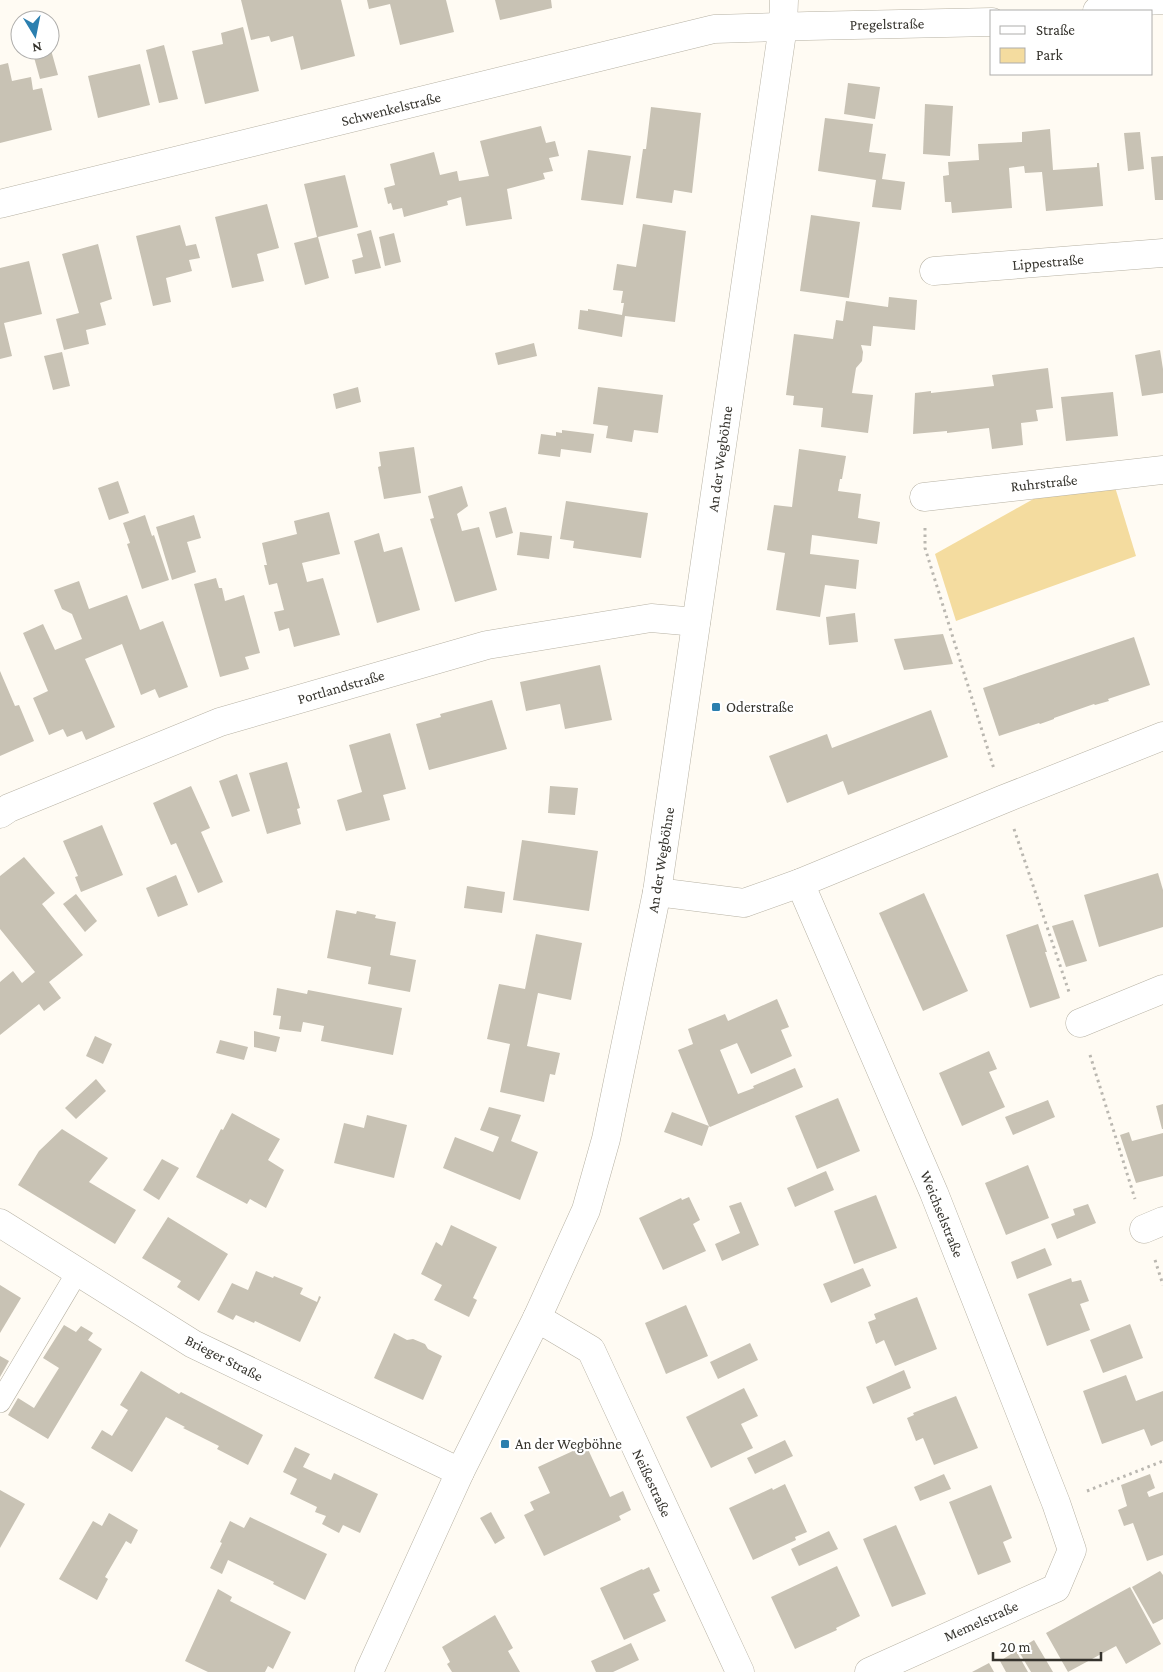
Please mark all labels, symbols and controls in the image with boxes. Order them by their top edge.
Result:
north arrow [10,10,60,60]
legend [990,10,1153,75]
street label: Pregelstraße [850,15,925,34]
text: Straße [1036,22,1075,38]
text: N [31,39,43,57]
text: Park [1036,47,1063,63]
street label: Schwenkelstraße [340,89,443,129]
street label: Lippestraße [1012,251,1085,274]
street label: An der Wegböhne [705,405,736,513]
street label: Ruhrstraße [1010,471,1079,494]
street label: Portlandstraße [296,667,387,707]
place label: Oderstraße [726,699,794,715]
marker: Oderstraße [710,701,722,713]
street label: An der Wegböhne [645,806,678,914]
street label: Weichselstraße [917,1168,967,1260]
street label: Brieger Straße [182,1332,266,1385]
place label: An der Wegböhne [515,1436,622,1453]
marker: An der Wegböhne [499,1438,511,1450]
street label: Neißestraße [629,1447,675,1520]
street label: Memelstraße [941,1597,1021,1644]
scale bar [993,1630,1100,1662]
text: 20 m [1000,1639,1031,1655]

